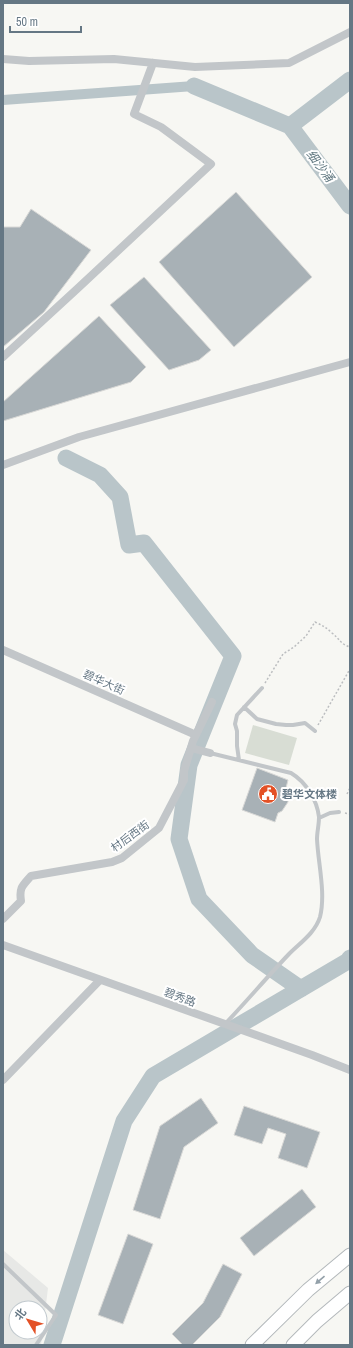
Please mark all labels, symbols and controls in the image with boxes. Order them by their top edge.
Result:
scale bar [10,8,81,34]
text: 50 m [16,14,38,30]
water label: 细沙涌 [303,147,338,187]
street label: 碧华大街 [81,667,127,697]
public building icon: 碧华文体楼 [257,783,279,805]
place label: 碧华文体楼 [282,787,337,801]
street label: 村后西街 [108,817,152,855]
street label: 碧秀路 [162,985,198,1009]
one-way arrow [315,1275,325,1284]
north arrow [8,1300,48,1340]
text: 北 [11,1305,29,1322]

